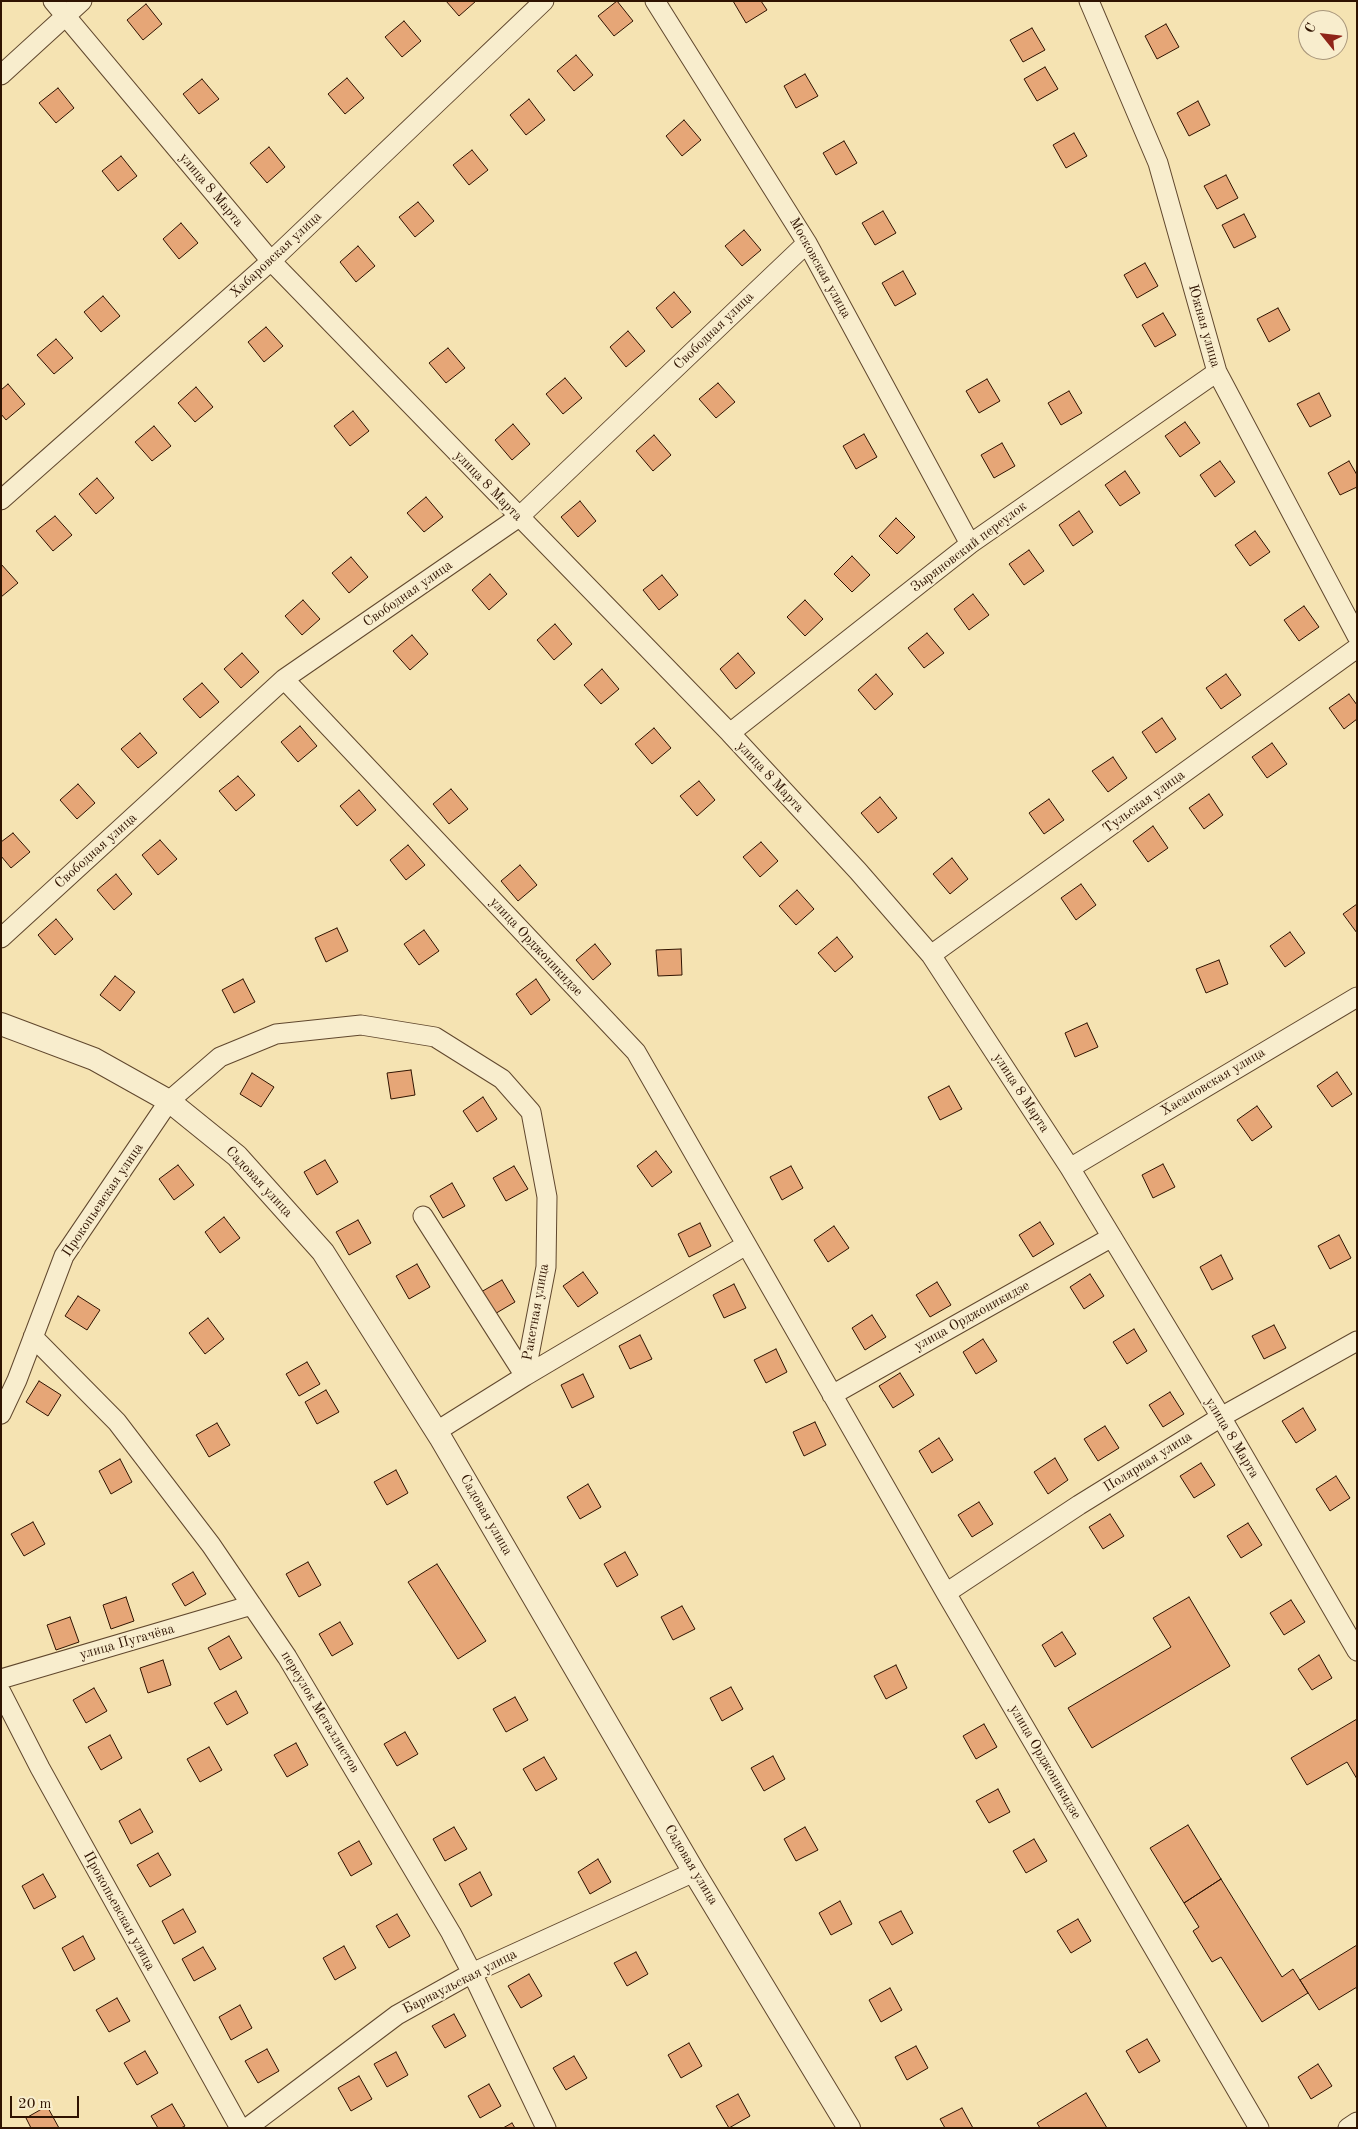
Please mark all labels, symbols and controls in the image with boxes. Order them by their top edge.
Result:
north arrow [1298,10,1348,60]
text: С [1302,21,1319,36]
street label: улица 8 Марта [175,150,247,230]
street label: Хабаровская улица [227,208,325,302]
street label: Московская улица [785,215,855,321]
street label: Южная улица [1184,283,1224,369]
street label: Свободная улица [670,288,758,374]
street label: улица 8 Марта [450,447,526,525]
street label: Зыряновский переулок [908,498,1030,596]
street label: Свободная улица [360,557,456,631]
street label: улица 8 Марта [733,738,807,816]
street label: Тульская улица [1100,767,1188,837]
street label: Свободная улица [51,810,141,892]
street label: улица Орджоникидзе [486,894,586,1000]
street label: Хасановская улица [1158,1044,1268,1120]
street label: улица 8 Марта [989,1050,1053,1136]
street label: Прокопьевская улица [59,1140,147,1260]
street label: Садовая улица [222,1143,296,1221]
street label: Ракетная улица [519,1262,553,1362]
street label: улица Орджоникидзе [911,1277,1033,1355]
street label: улица 8 Марта [1201,1395,1263,1481]
street label: Полярная улица [1101,1428,1195,1496]
street label: Садовая улица [456,1472,516,1558]
street label: улица Пугачёва [78,1620,176,1664]
street label: переулок Металлистов [277,1648,363,1776]
street label: улица Орджоникидзе [1005,1702,1085,1822]
street label: Садовая улица [660,1822,722,1908]
street label: Прокопьевская улица [79,1848,159,1974]
street label: Барнаульская улица [400,1946,520,2018]
scale bar [12,2086,81,2118]
text: 20 m [18,2097,52,2112]

